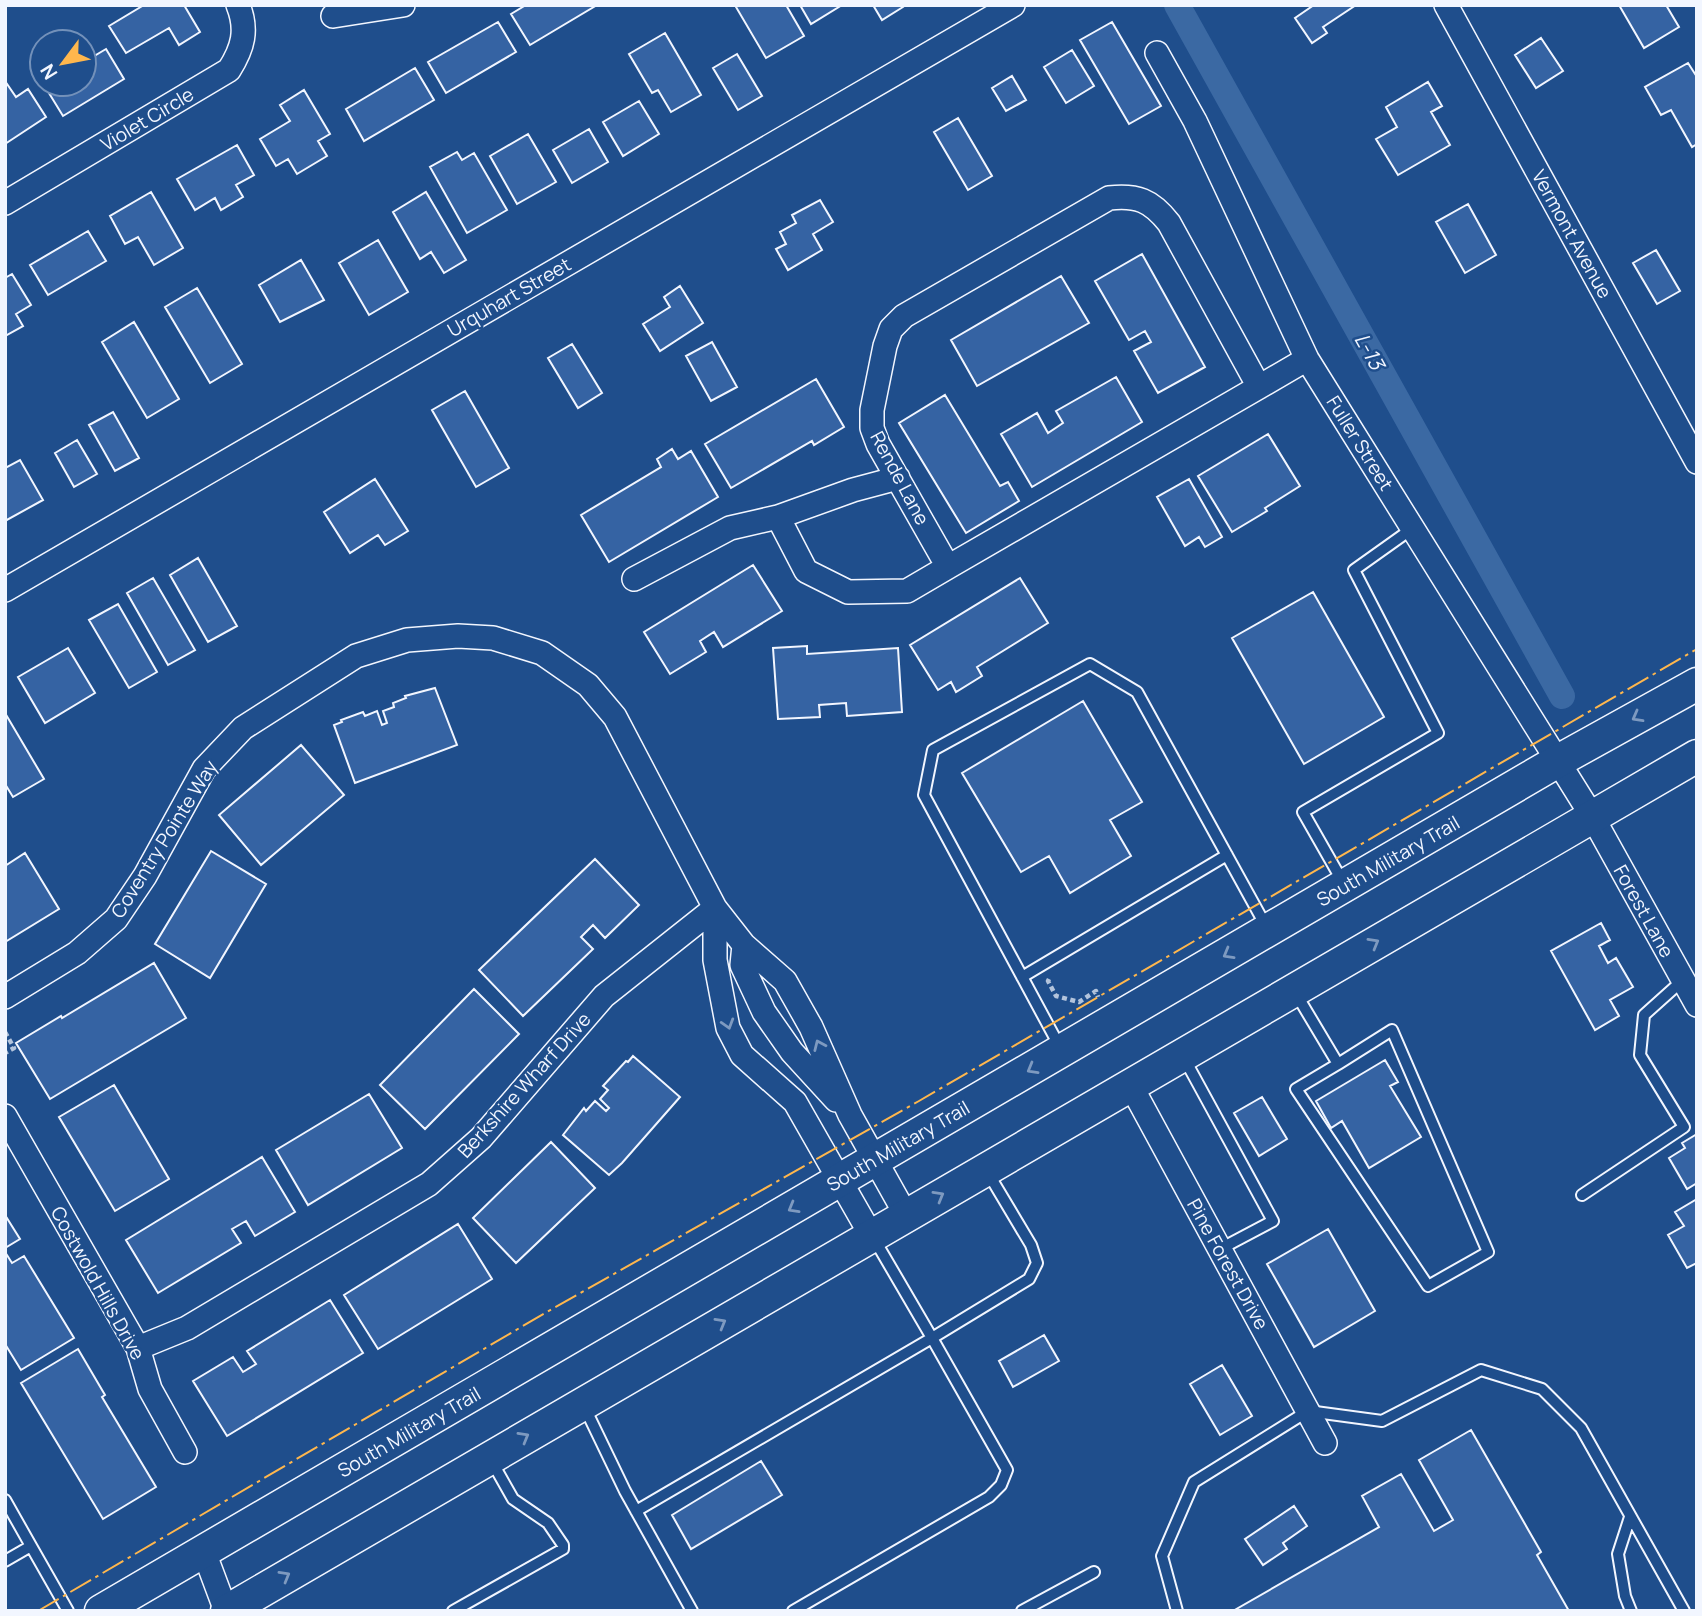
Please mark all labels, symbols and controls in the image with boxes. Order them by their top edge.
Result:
north arrow [28,28,98,98]
text: N [34,59,63,85]
street label: Violet Circle [96,81,198,157]
street label: Vermont Avenue [1526,165,1618,303]
street label: Urquhart Street [442,251,576,343]
water label: L-13 [1349,328,1393,376]
street label: Fuller Street [1321,391,1399,495]
street label: Rende Lane [864,427,936,529]
one-way arrow [1632,709,1644,722]
street label: Coventry Pointe Way [105,755,223,923]
street label: South Military Trail [1312,809,1464,913]
street label: Forest Lane [1608,860,1680,962]
one-way arrow [1367,938,1380,951]
one-way arrow [1223,946,1236,959]
street label: Berkshire Wharf Drive [452,1007,596,1163]
one-way arrow [720,1017,735,1029]
one-way arrow [813,1040,827,1052]
one-way arrow [1026,1061,1039,1074]
street label: South Military Trail [822,1094,974,1198]
one-way arrow [931,1191,944,1204]
street label: Pine Forest Drive [1181,1194,1275,1334]
one-way arrow [787,1200,800,1213]
street label: Costwold Hills Drive [45,1202,151,1364]
one-way arrow [713,1318,726,1331]
street label: South Military Trail [333,1380,485,1484]
one-way arrow [517,1432,530,1445]
one-way arrow [278,1572,291,1585]

